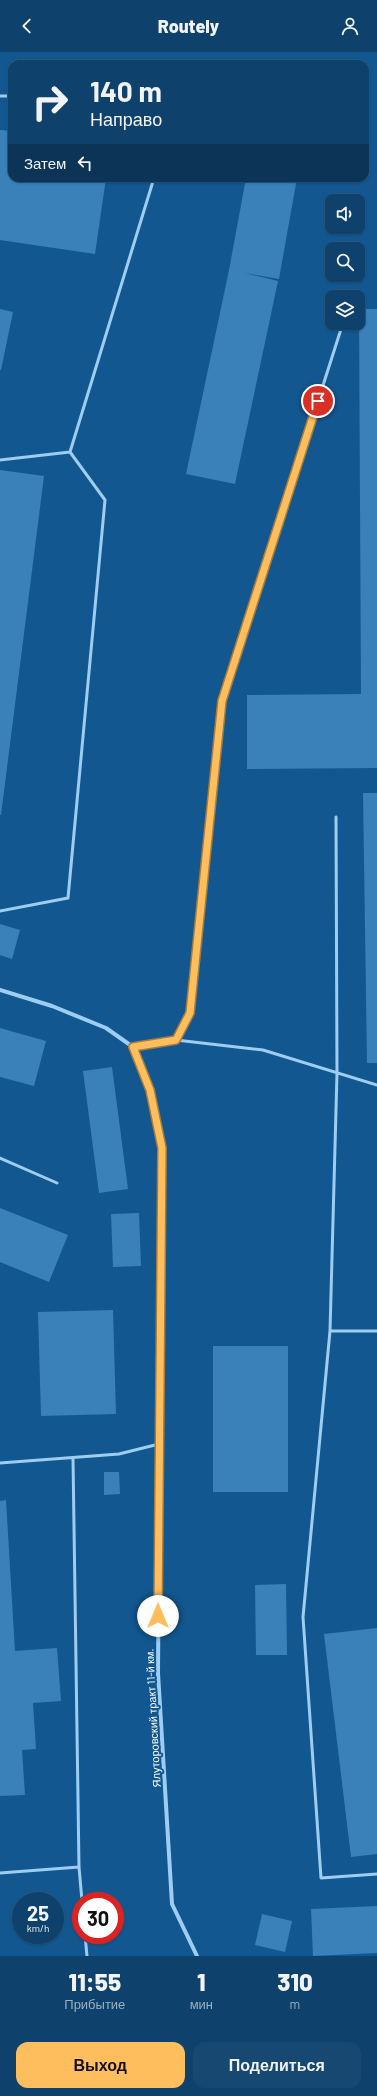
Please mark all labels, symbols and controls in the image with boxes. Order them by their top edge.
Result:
icon: back [16,15,38,37]
text: Routely [158,15,219,37]
icon: person [339,15,361,37]
text: 140 m [90,74,162,108]
icon: right [24,76,76,128]
text: Направо [90,108,162,130]
icon: left [74,152,96,174]
text: Затем [24,154,66,172]
map controls [325,194,365,330]
button: sound [325,194,365,234]
button: search [325,242,365,282]
button: layers [325,290,365,330]
pin [301,384,335,418]
icon: arrive [307,390,329,412]
position arrow [137,1595,179,1637]
street label: Ялуторовский тракт 11-й км. [142,1648,163,1788]
speed limit sign: 30 [72,1892,124,1944]
text: 25 [27,1901,49,1925]
text: km/h [27,1922,49,1934]
text: 11:55 [69,1967,121,1996]
text: 1 [197,1967,206,1996]
text: 310 [277,1967,313,1996]
text: Прибытие [64,1996,125,2012]
text: мин [190,1996,213,2012]
text: m [290,1996,300,2012]
button: Выход [16,2042,185,2088]
button: Поделиться [193,2042,361,2088]

